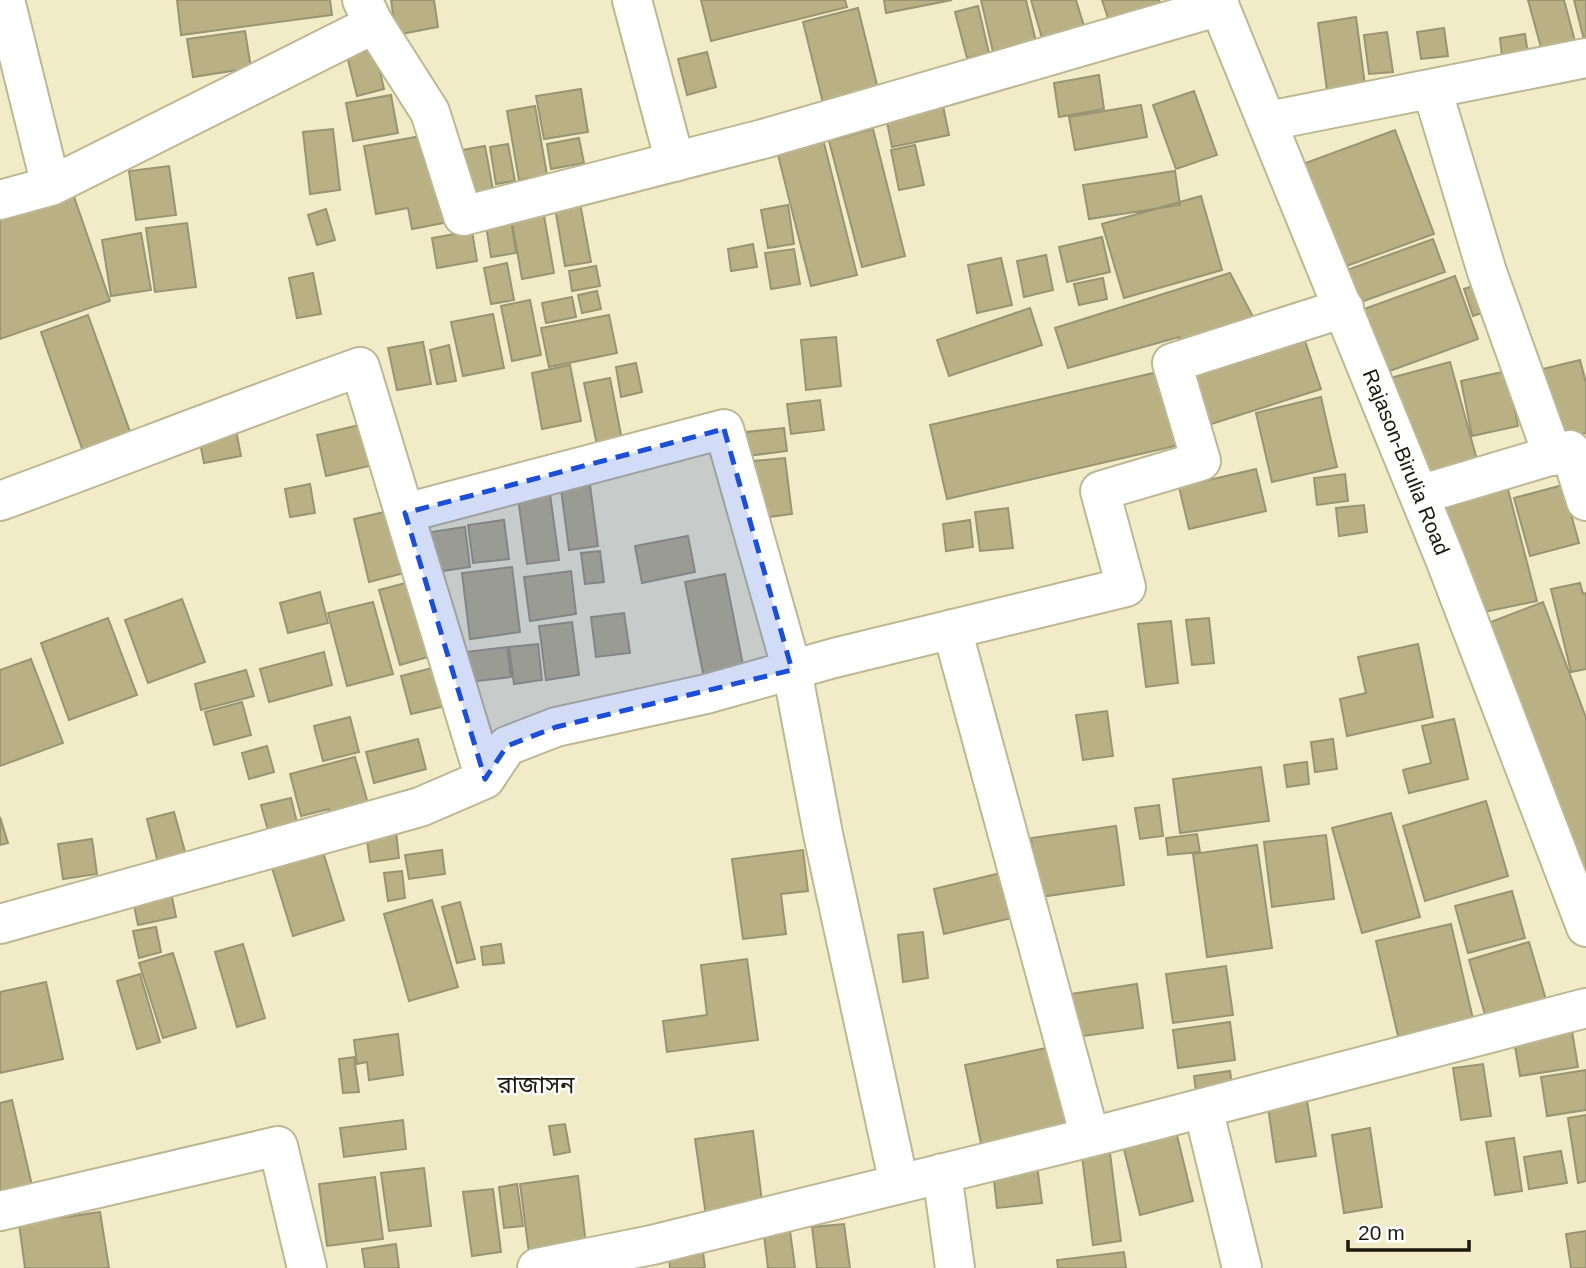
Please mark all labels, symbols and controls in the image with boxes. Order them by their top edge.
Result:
street label: Rajason-Birulia Road [1359,366,1454,558]
district label: রাজাসন [496,1071,575,1098]
scale bar [1348,1208,1469,1252]
text: 20 m [1358,1221,1405,1244]

